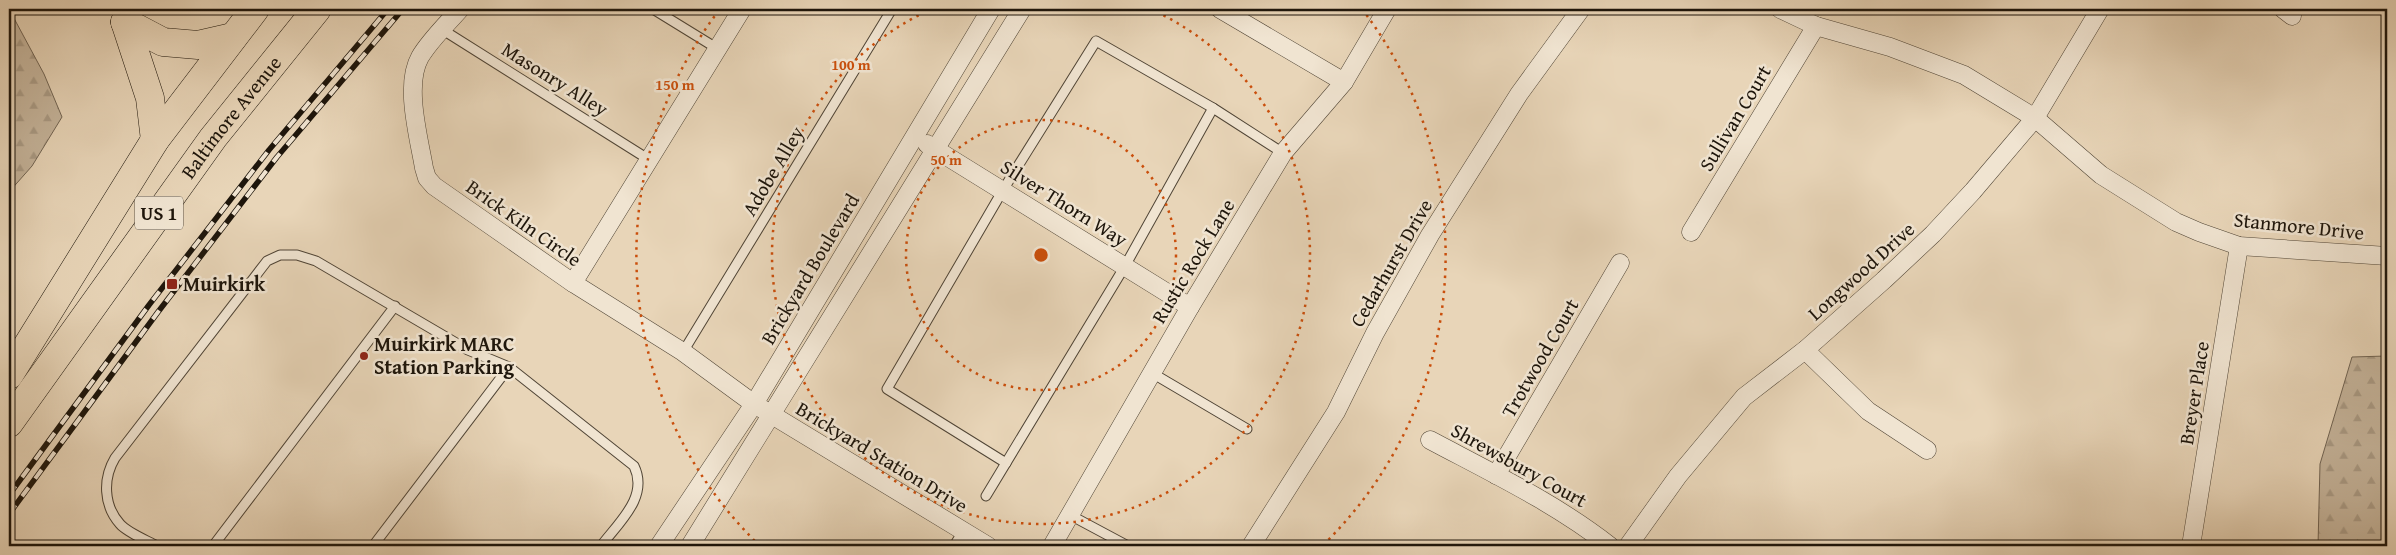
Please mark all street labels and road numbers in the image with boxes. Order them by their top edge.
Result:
street label: Masonry Alley [496,34,614,123]
street label: Baltimore Avenue [173,49,288,184]
street label: Sullivan Court [1691,59,1778,176]
street label: Adobe Alley [734,120,811,221]
street label: Silver Thorn Way [995,152,1133,253]
street label: Brick Kiln Circle [461,172,588,273]
street label: Brickyard Boulevard [753,188,866,350]
street label: Rustic Rock Lane [1144,193,1241,329]
street label: Cedarhurst Drive [1342,193,1439,332]
road number: US 1 [135,197,183,230]
street label: Stanmore Drive [2233,204,2366,247]
street label: Longwood Drive [1801,215,1921,327]
street label: Trotwood Court [1494,293,1585,423]
street label: Breyer Place [2171,339,2216,447]
street label: Brickyard Station Drive [791,394,974,519]
street label: Shrewsbury Court [1446,415,1592,514]

